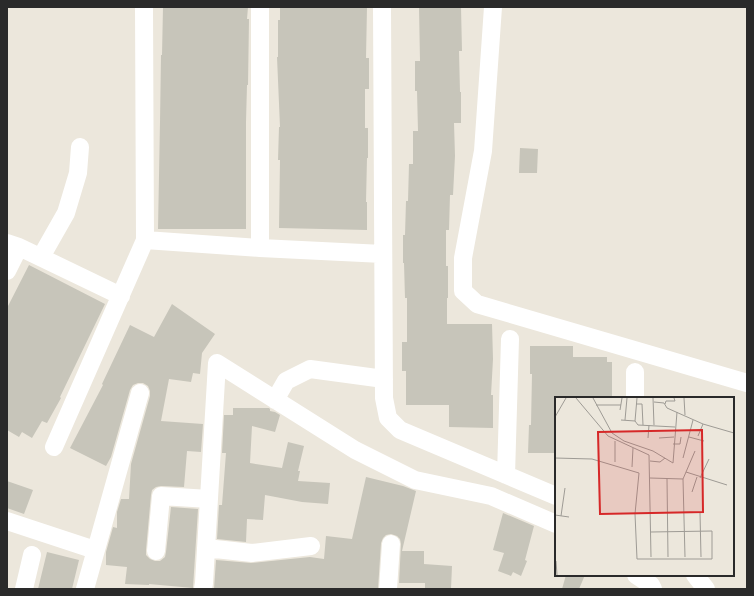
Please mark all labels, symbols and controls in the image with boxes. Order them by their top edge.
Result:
inset map [555,397,734,576]

